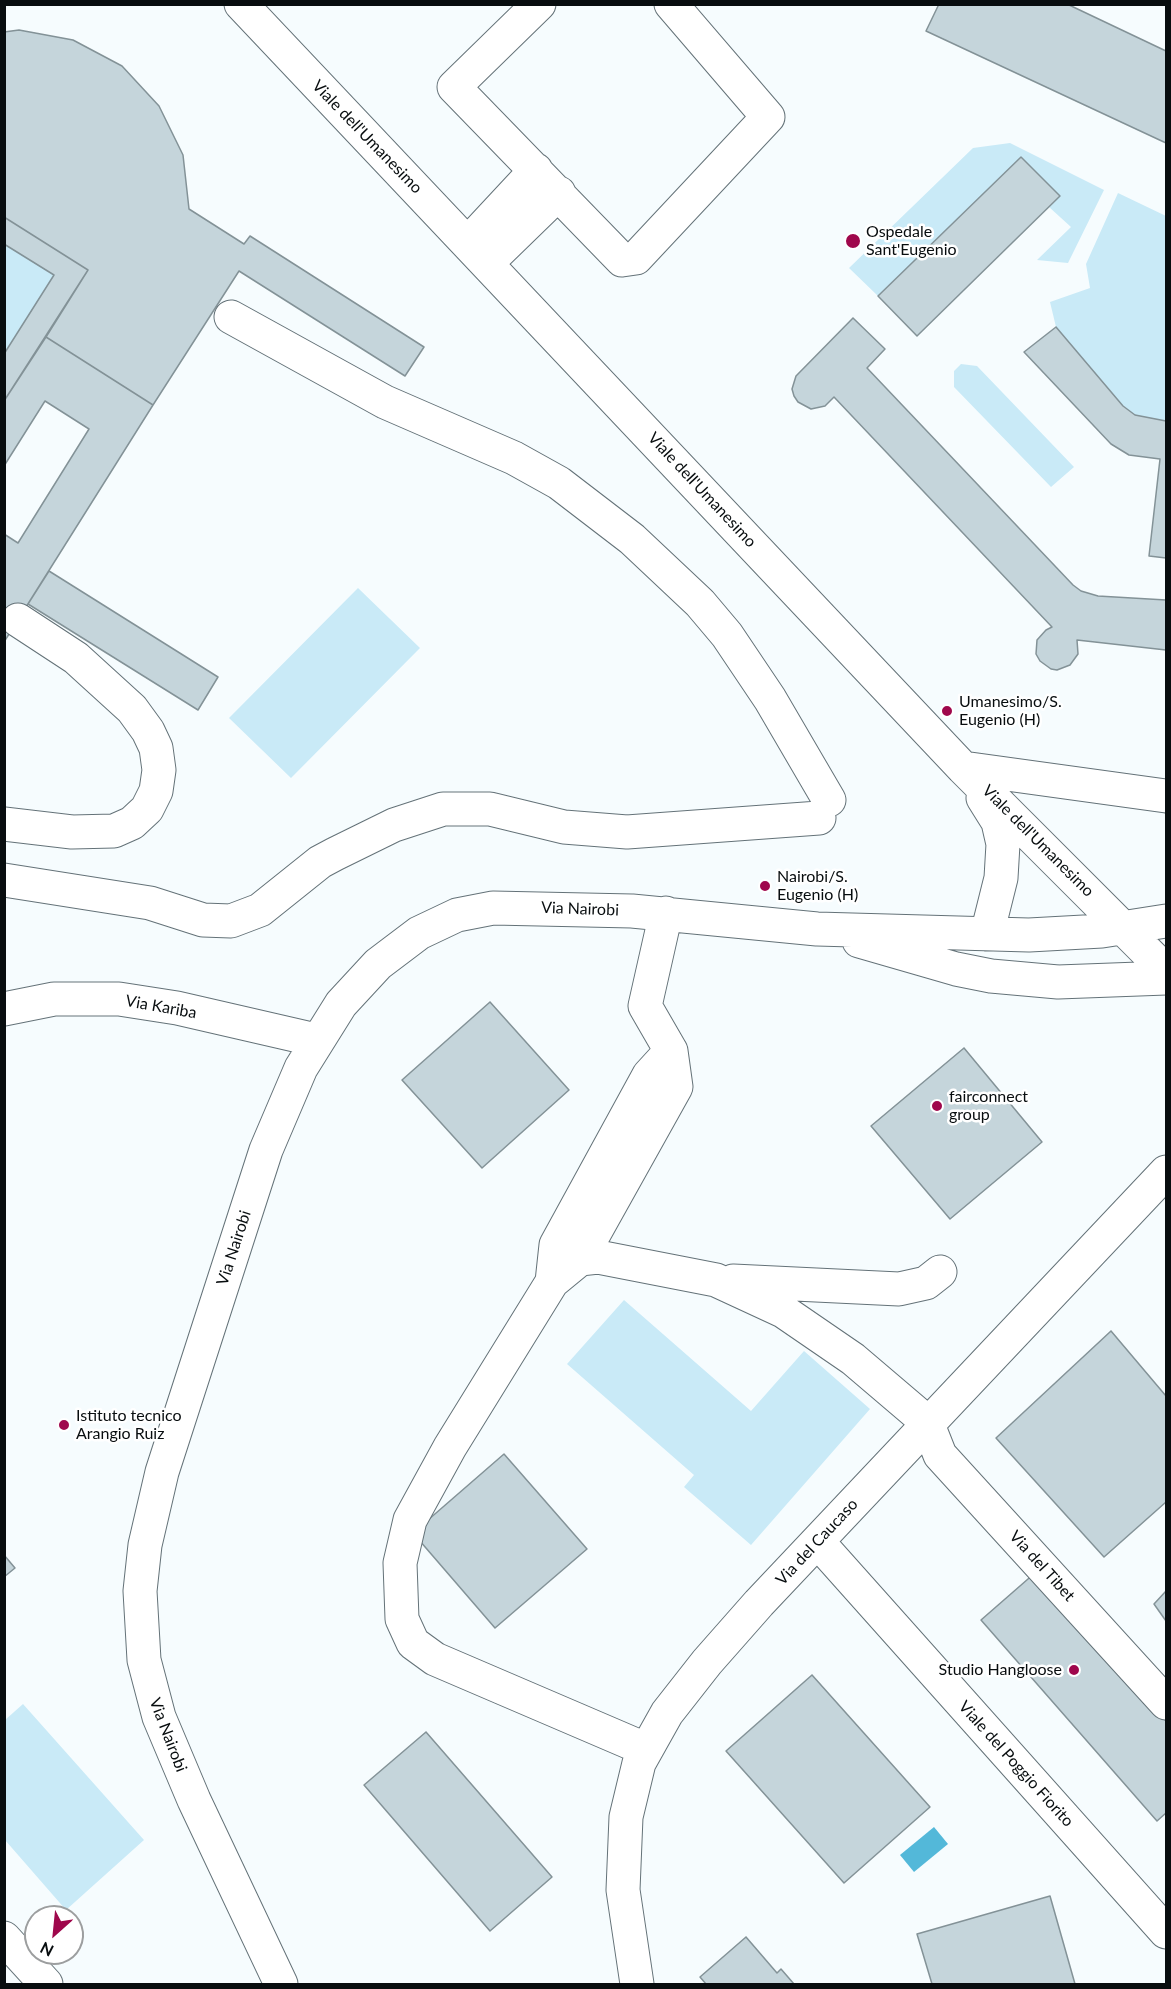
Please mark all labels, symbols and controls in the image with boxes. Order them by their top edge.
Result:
street label: Viale dell'Umanesimo [308,76,426,198]
place label: Ospedale Sant'Eugenio [866,222,957,260]
marker: Ospedale Sant'Eugenio [844,232,862,250]
street label: Viale dell'Umanesimo [644,429,760,551]
place label: Umanesimo/S. Eugenio (H) [959,692,1062,730]
marker: Umanesimo/S. Eugenio (H) [940,704,954,718]
street label: Viale dell'Umanesimo [978,781,1098,901]
place label: Nairobi/S. Eugenio (H) [777,867,858,905]
marker: Nairobi/S. Eugenio (H) [758,879,772,893]
street label: Via Nairobi [541,898,619,920]
street label: Via Kariba [124,991,198,1023]
place label: fairconnect group [949,1087,1028,1125]
marker: fairconnect group [930,1099,944,1113]
street label: Via Nairobi [213,1208,255,1288]
place label: Istituto tecnico Arangio Ruiz [76,1406,182,1444]
marker: Istituto tecnico Arangio Ruiz [57,1418,71,1432]
street label: Via del Caucaso [772,1495,862,1589]
street label: Via del Tibet [1005,1527,1079,1605]
place label: Studio Hangloose [939,1660,1062,1680]
marker: Studio Hangloose [1067,1663,1081,1677]
street label: Via Nairobi [145,1695,191,1775]
street label: Viale del Poggio Fiorito [955,1697,1077,1831]
north arrow [24,1905,84,1965]
text: N [37,1938,56,1961]

